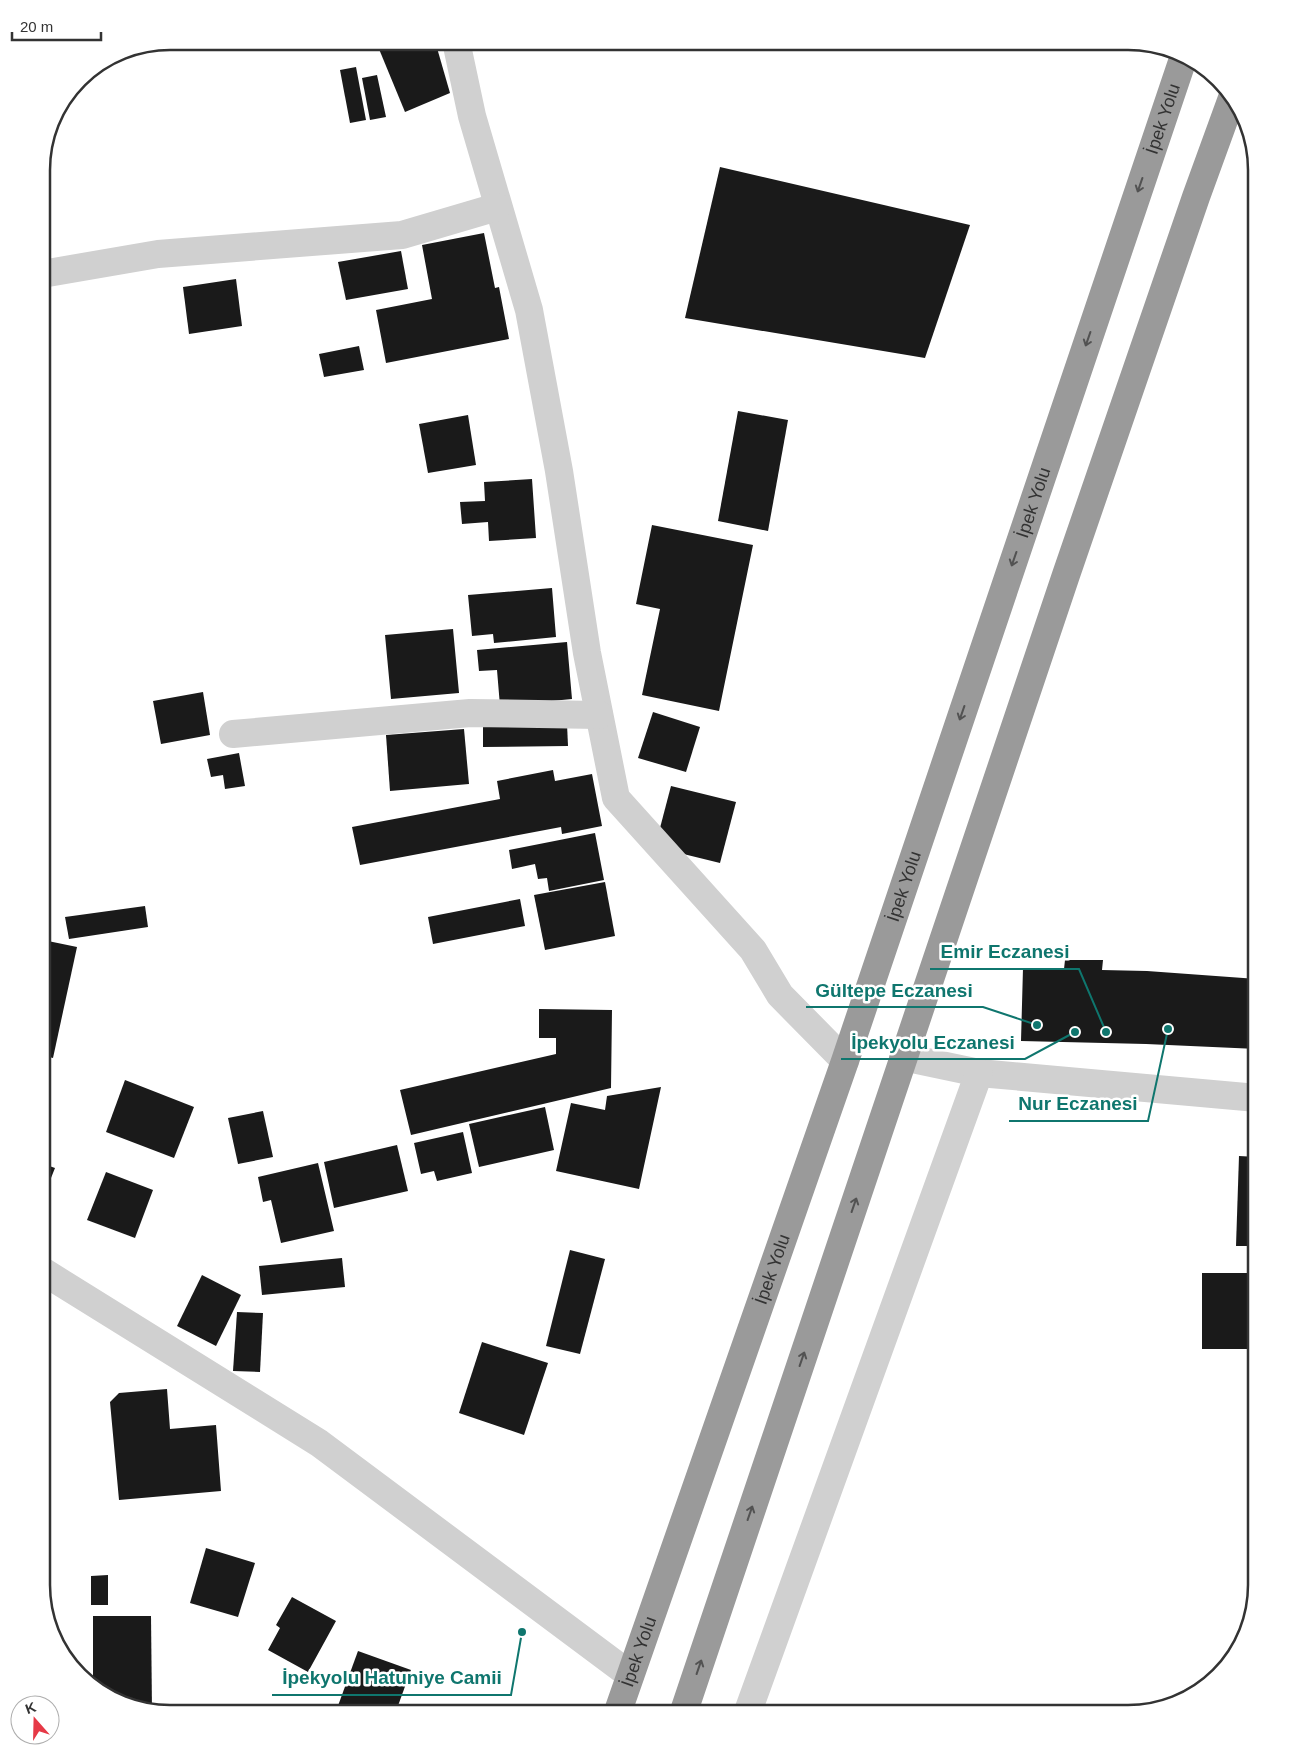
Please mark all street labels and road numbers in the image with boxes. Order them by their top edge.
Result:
street label: İpek Yolu [1142,81,1184,157]
street label: İpek Yolu [1012,465,1055,540]
street label: İpek Yolu [883,848,925,924]
street label: İpek Yolu [751,1232,794,1307]
street label: İpek Yolu [617,1614,660,1690]

